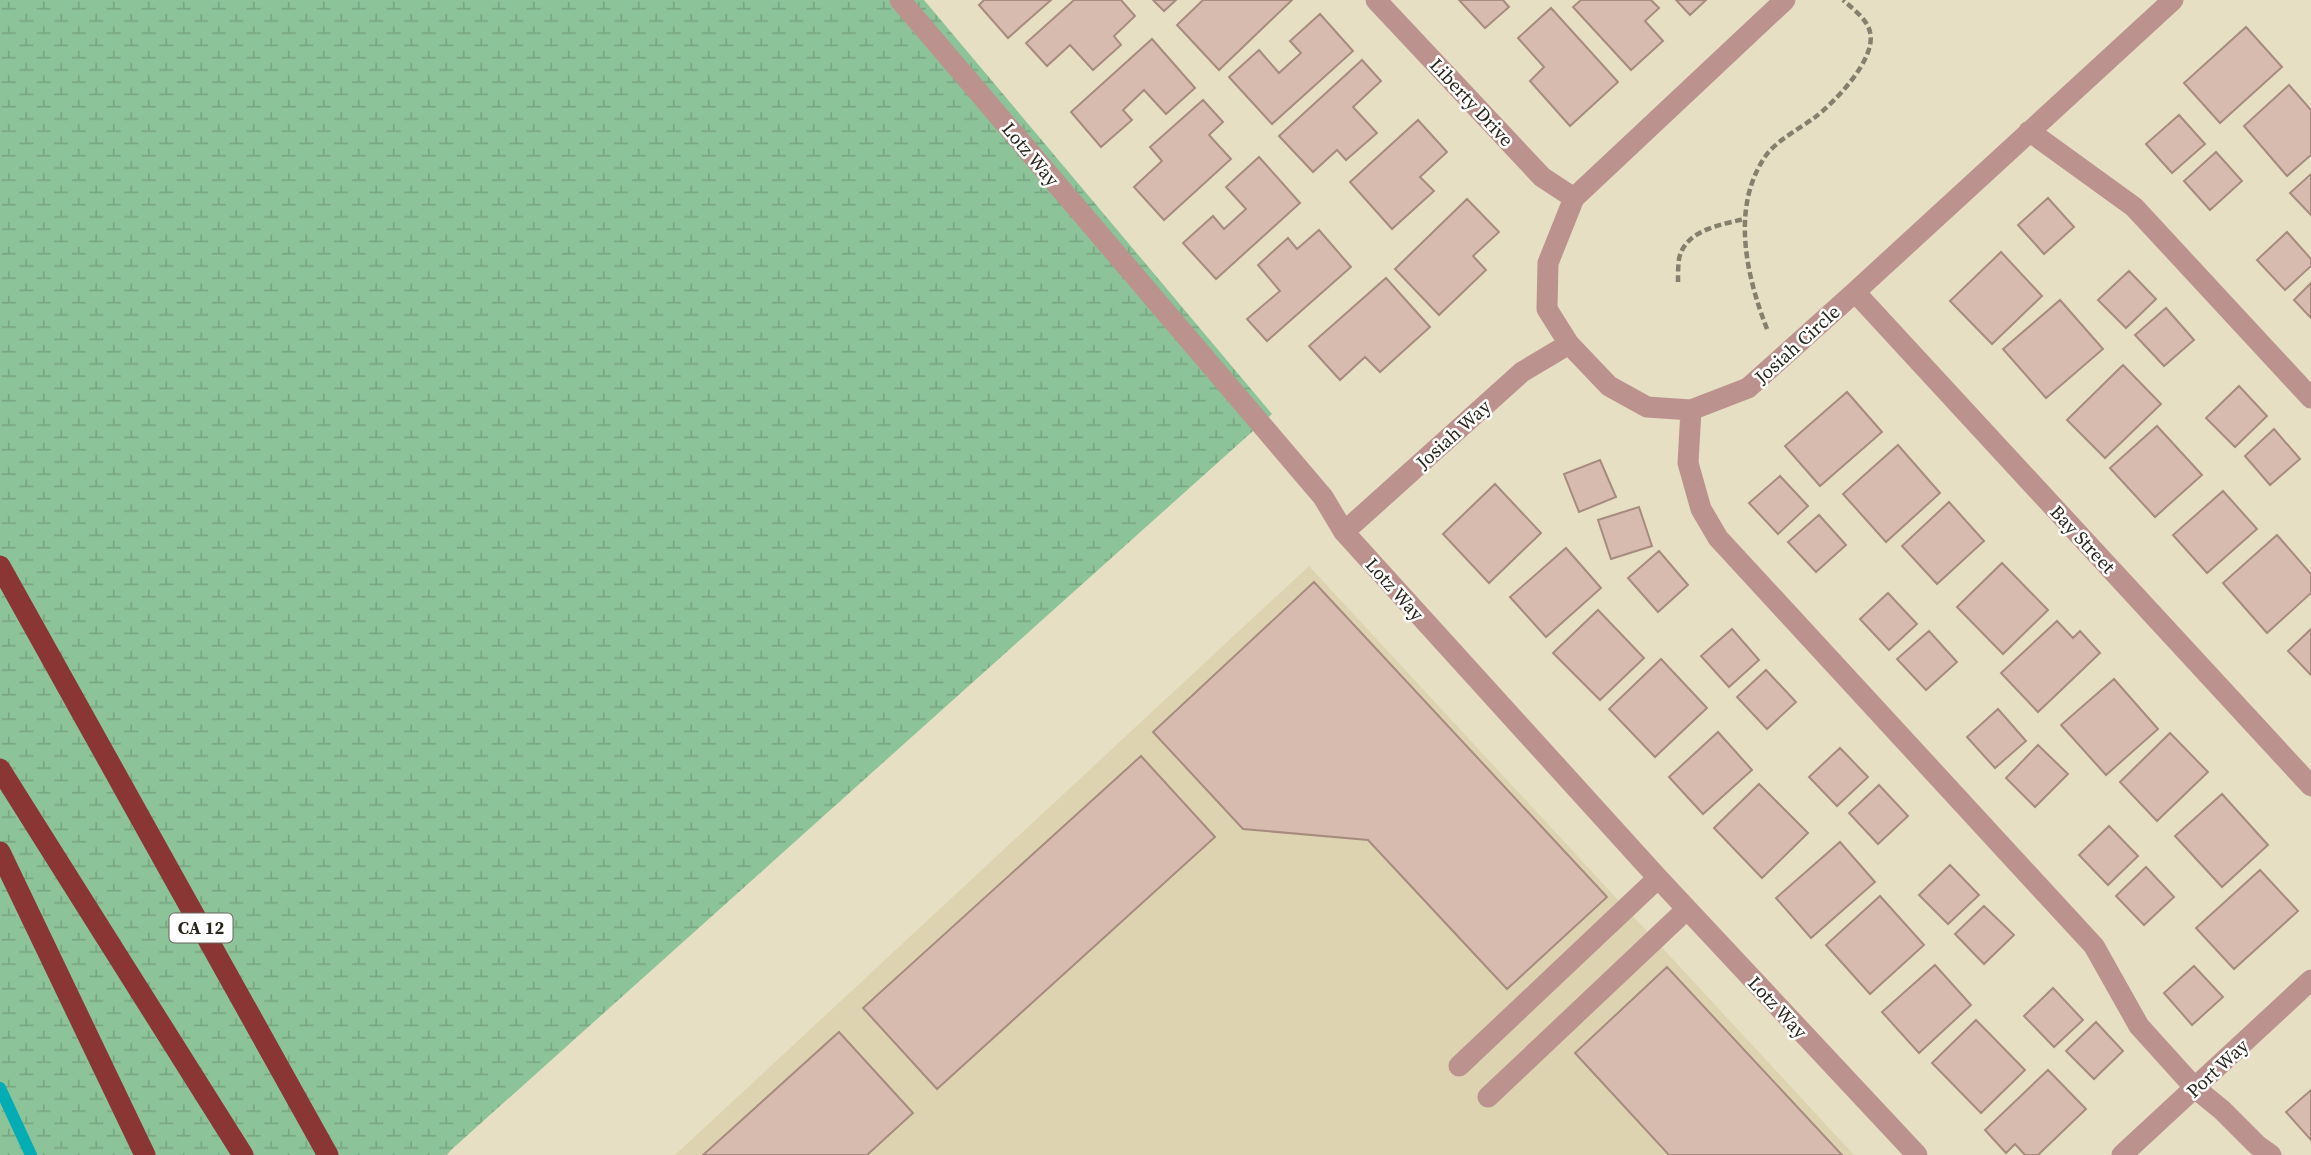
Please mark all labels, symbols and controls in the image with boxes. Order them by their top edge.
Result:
street label: Liberty Drive [1424,52,1520,152]
street label: Lotz Way [996,116,1066,192]
street label: Josiah Circle [1748,299,1845,390]
street label: Josiah Way [1409,393,1496,475]
street label: Bay Street [2045,499,2122,579]
street label: Lotz Way [1360,552,1430,626]
road number: CA 12 [170,914,232,943]
street label: Lotz Way [1742,970,1814,1044]
street label: Port Way [2180,1032,2254,1103]

